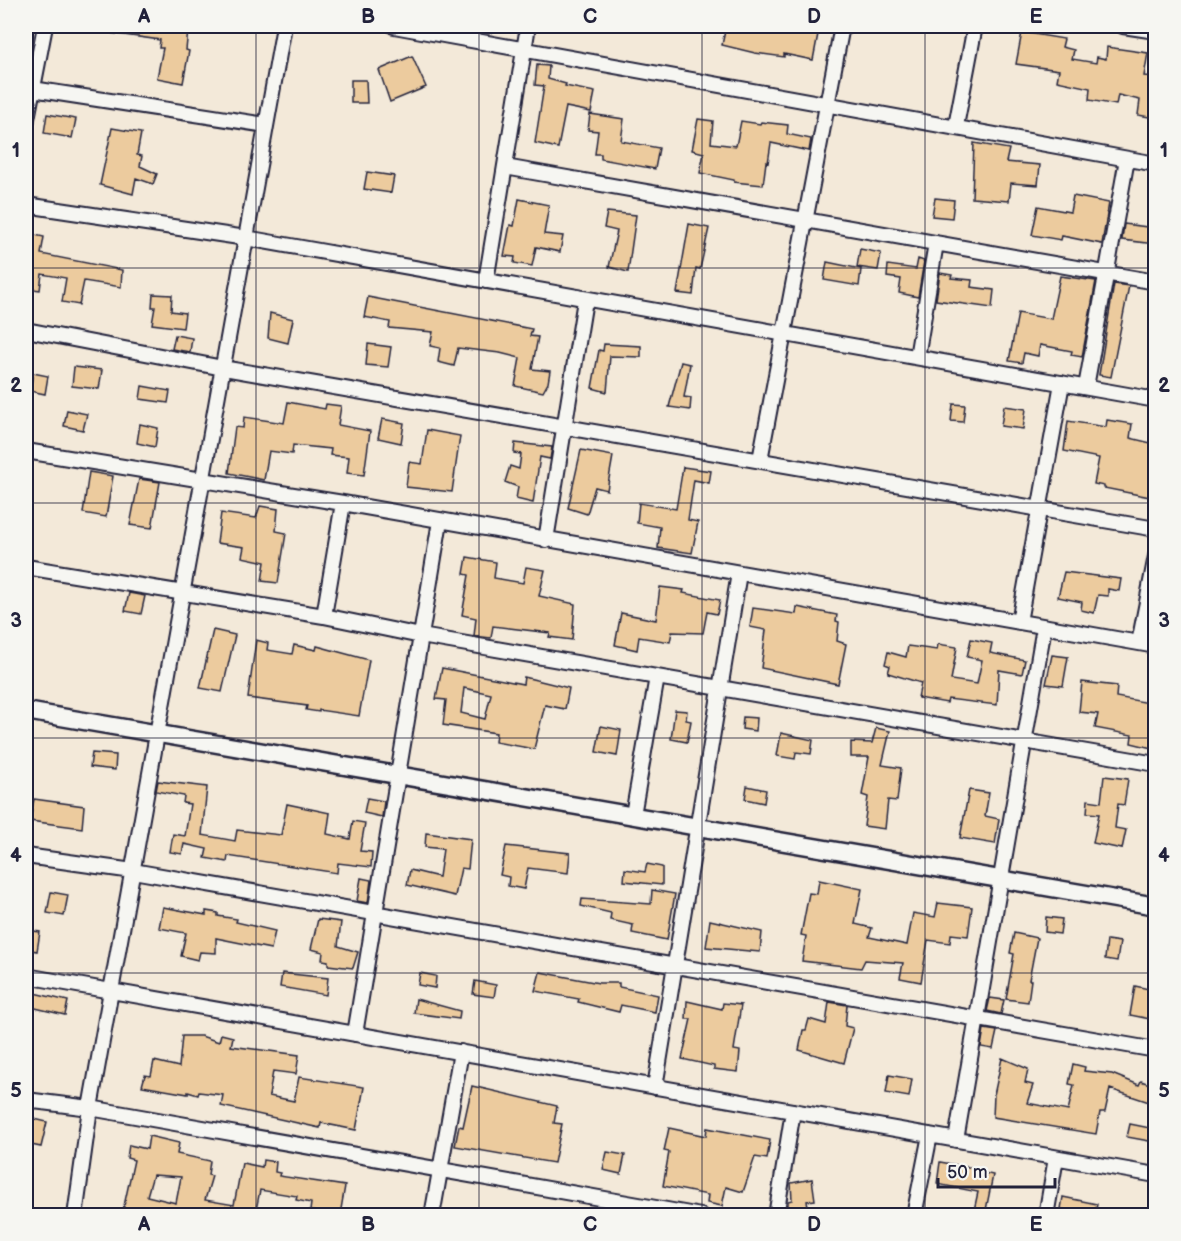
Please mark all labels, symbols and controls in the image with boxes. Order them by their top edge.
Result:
text: A [137,5,151,29]
text: B [361,5,375,29]
text: C [583,5,597,29]
text: D [807,5,821,29]
text: E [1030,5,1043,29]
text: 1 [12,139,20,163]
text: 1 [1160,139,1168,163]
text: 2 [10,374,22,398]
text: 2 [1158,374,1170,398]
text: 3 [10,609,22,633]
text: 3 [1158,609,1170,633]
text: 4 [10,844,22,868]
text: 4 [1158,844,1170,868]
text: 5 [10,1079,22,1103]
text: 5 [1158,1079,1170,1103]
scale bar [938,1151,1055,1189]
text: 50 m [947,1162,988,1183]
text: A [137,1213,151,1237]
text: B [361,1213,375,1237]
text: C [583,1213,597,1237]
text: D [807,1213,821,1237]
text: E [1030,1213,1043,1237]

